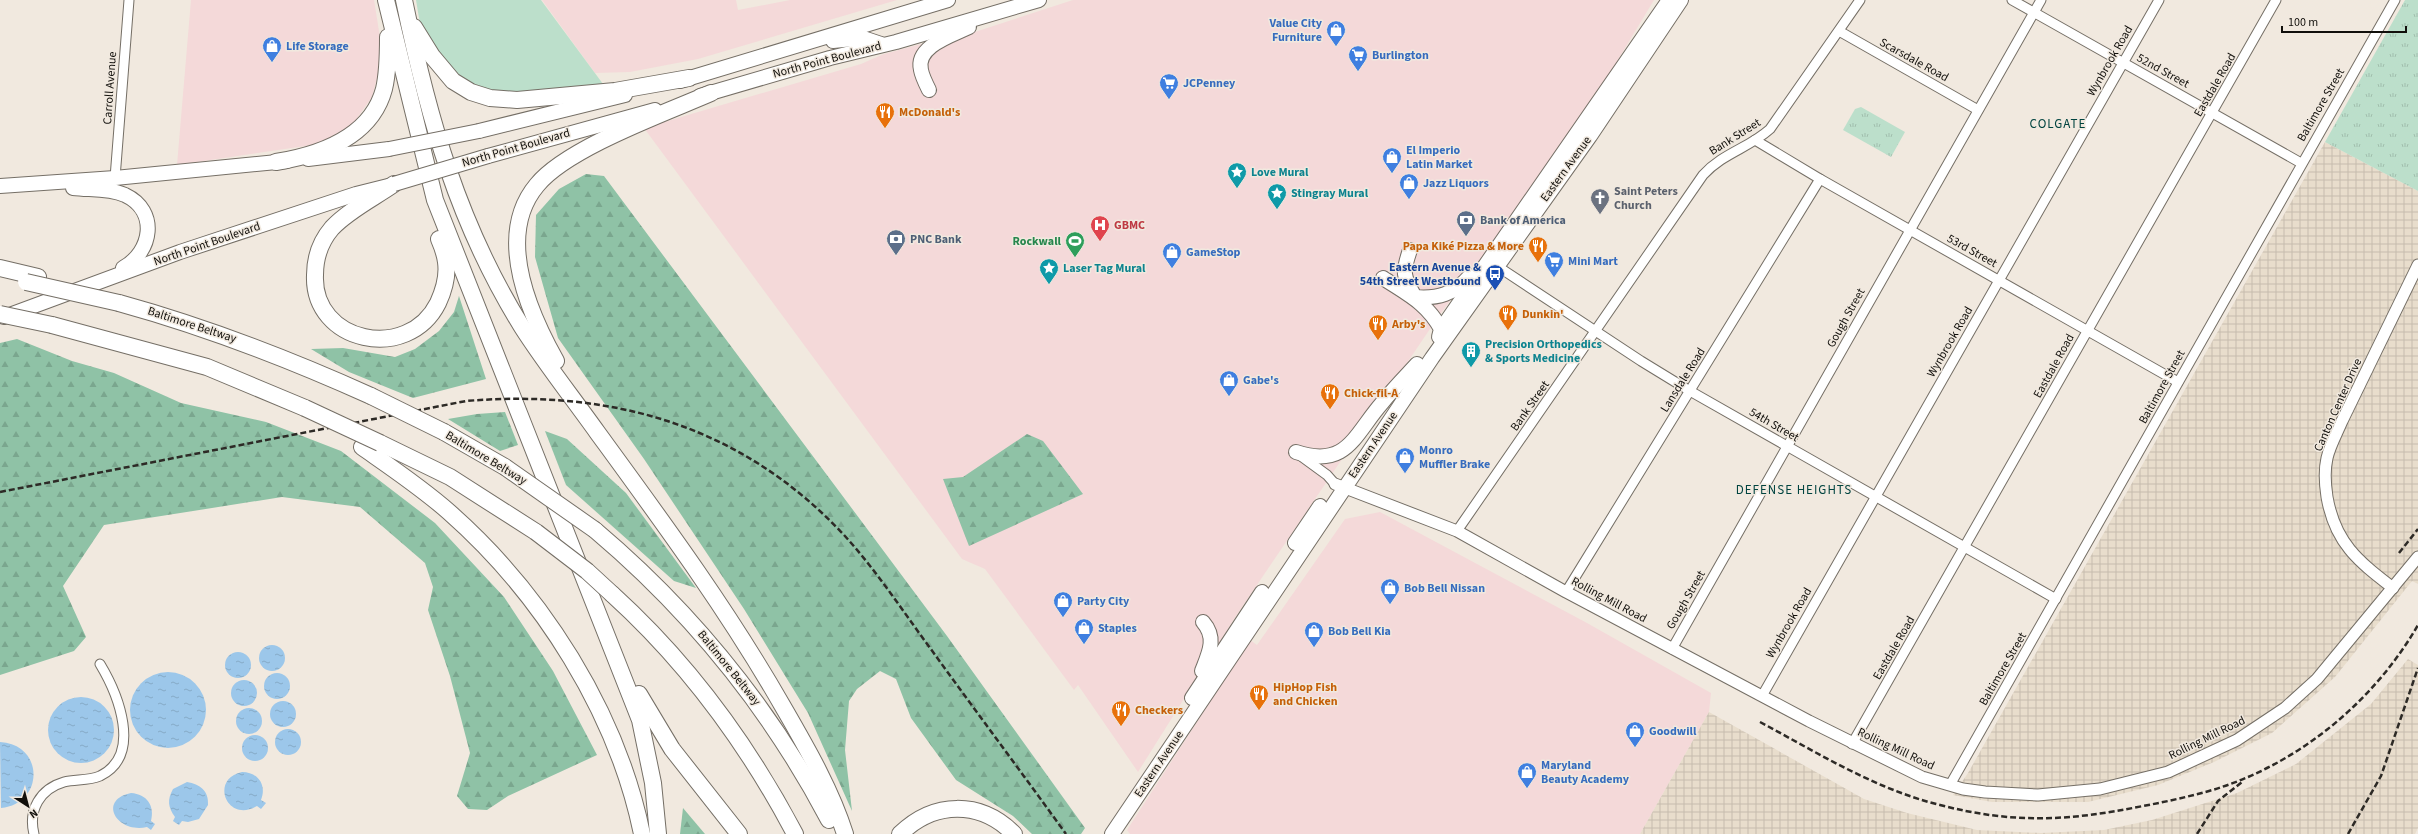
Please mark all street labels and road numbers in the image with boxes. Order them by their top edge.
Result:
street label: Wynbrook Road [2083,22,2137,100]
street label: Scarsdale Road [1876,34,1952,86]
street label: North Point Boulevard [771,37,883,83]
street label: 52nd Street [2134,50,2192,92]
street label: Eastdale Road [2190,50,2240,120]
street label: Carroll Avenue [99,51,121,125]
street label: Baltimore Street [2293,65,2349,145]
street label: Bank Street [1706,114,1764,160]
street label: North Point Boulevard [460,124,572,172]
street label: Eastern Avenue [1536,133,1596,205]
street label: North Point Boulevard [151,218,263,270]
street label: 53rd Street [1944,230,2000,272]
street label: Gough Street [1823,285,1869,351]
street label: Baltimore Beltway [145,303,239,347]
street label: Wynbrook Road [1923,303,1977,381]
street label: Eastdale Road [2029,331,2079,401]
street label: Lansdale Road [1656,344,1710,416]
street label: Baltimore Street [2135,347,2189,427]
street label: Canton Center Drive [2310,356,2366,454]
street label: Bank Street [1506,377,1554,435]
street label: 54th Street [1746,404,1802,446]
street label: Eastern Avenue [1344,408,1402,482]
street label: Baltimore Beltway [442,427,530,489]
street label: Gough Street [1662,567,1710,633]
street label: Rolling Mill Road [1568,573,1650,627]
street label: Wynbrook Road [1762,584,1816,662]
street label: Eastdale Road [1869,613,1919,683]
street label: Baltimore Beltway [693,627,765,710]
street label: Baltimore Street [1975,629,2031,709]
street label: Rolling Mill Road [2166,712,2248,764]
street label: Rolling Mill Road [1855,724,1937,774]
street label: Eastern Avenue [1130,727,1188,801]

